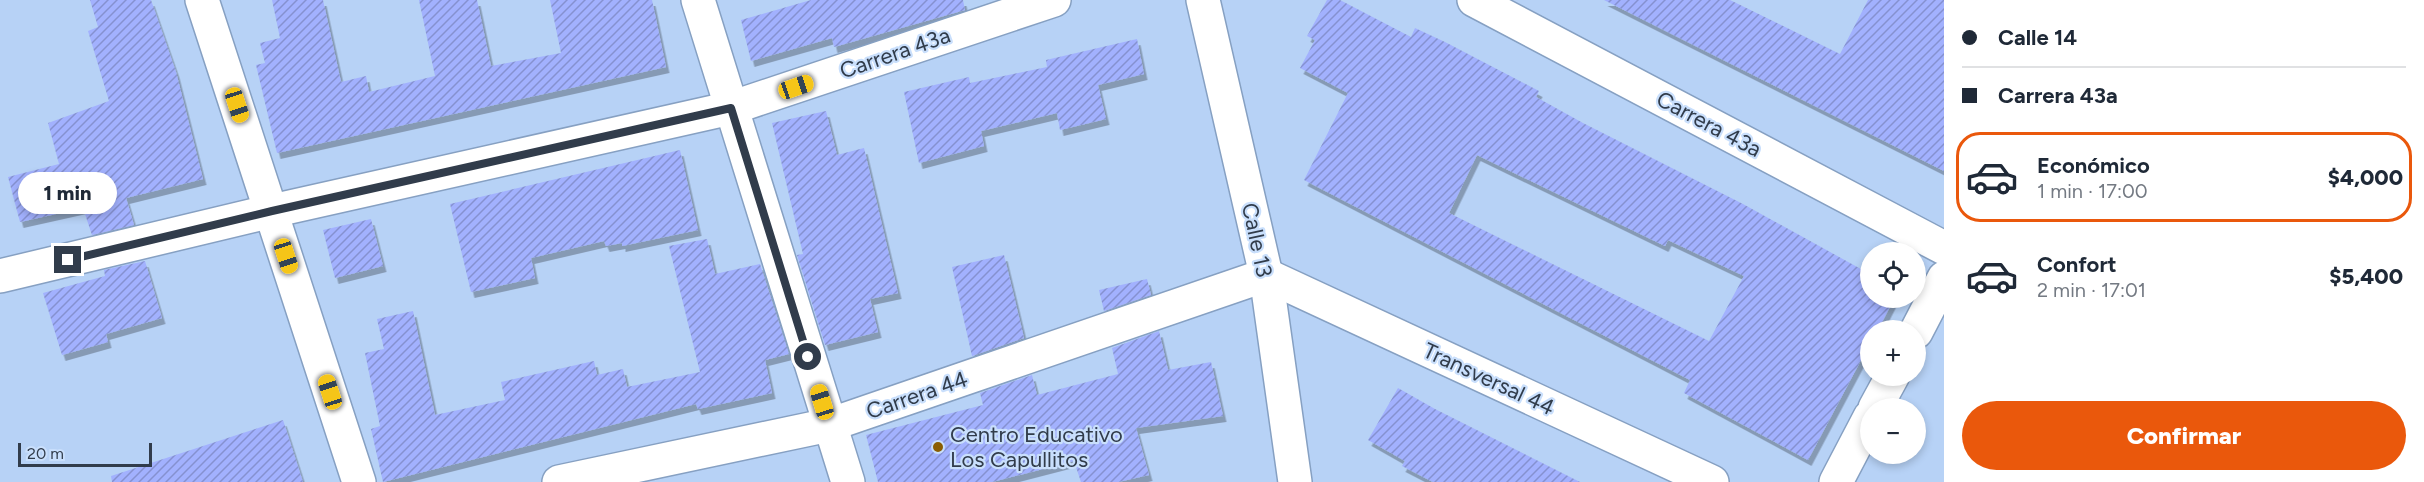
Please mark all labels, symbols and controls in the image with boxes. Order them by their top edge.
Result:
street label: Carrera 43a [836,22,954,84]
text: Calle 14 [1998,24,2077,51]
car [776,73,816,101]
text: Carrera 43a [1998,82,2118,109]
car [223,85,251,125]
street label: Carrera 43a [1652,85,1766,163]
icon: car [1965,150,2019,204]
text: Económico [2037,152,2150,179]
text: $4,000 [2328,164,2403,191]
callout: 1 min [19,173,118,215]
text: 1 min · 17:00 [2037,179,2148,203]
text: 1 min [44,181,91,205]
street label: Calle 13 [1236,200,1278,280]
car [272,236,300,276]
map controls [1860,242,1926,464]
button: locate [1860,242,1926,308]
route end [54,246,81,273]
icon: car [1965,249,2019,303]
text: Confort [2037,251,2117,278]
text: $5,400 [2329,263,2403,290]
text: 2 min · 17:01 [2037,278,2146,302]
button: + [1860,320,1926,386]
street label: Transversal 44 [1419,337,1559,421]
route start [794,343,821,370]
street label: Carrera 44 [863,365,971,425]
car [316,372,344,412]
car [808,382,836,422]
button: − [1860,398,1926,464]
button: Confirmar [1962,401,2406,470]
place label: Centro Educativo Los Capullitos [950,421,1123,473]
scale bar [18,440,152,468]
marker: Centro Educativo Los Capullitos [931,440,945,454]
text: 20 m [27,444,64,463]

